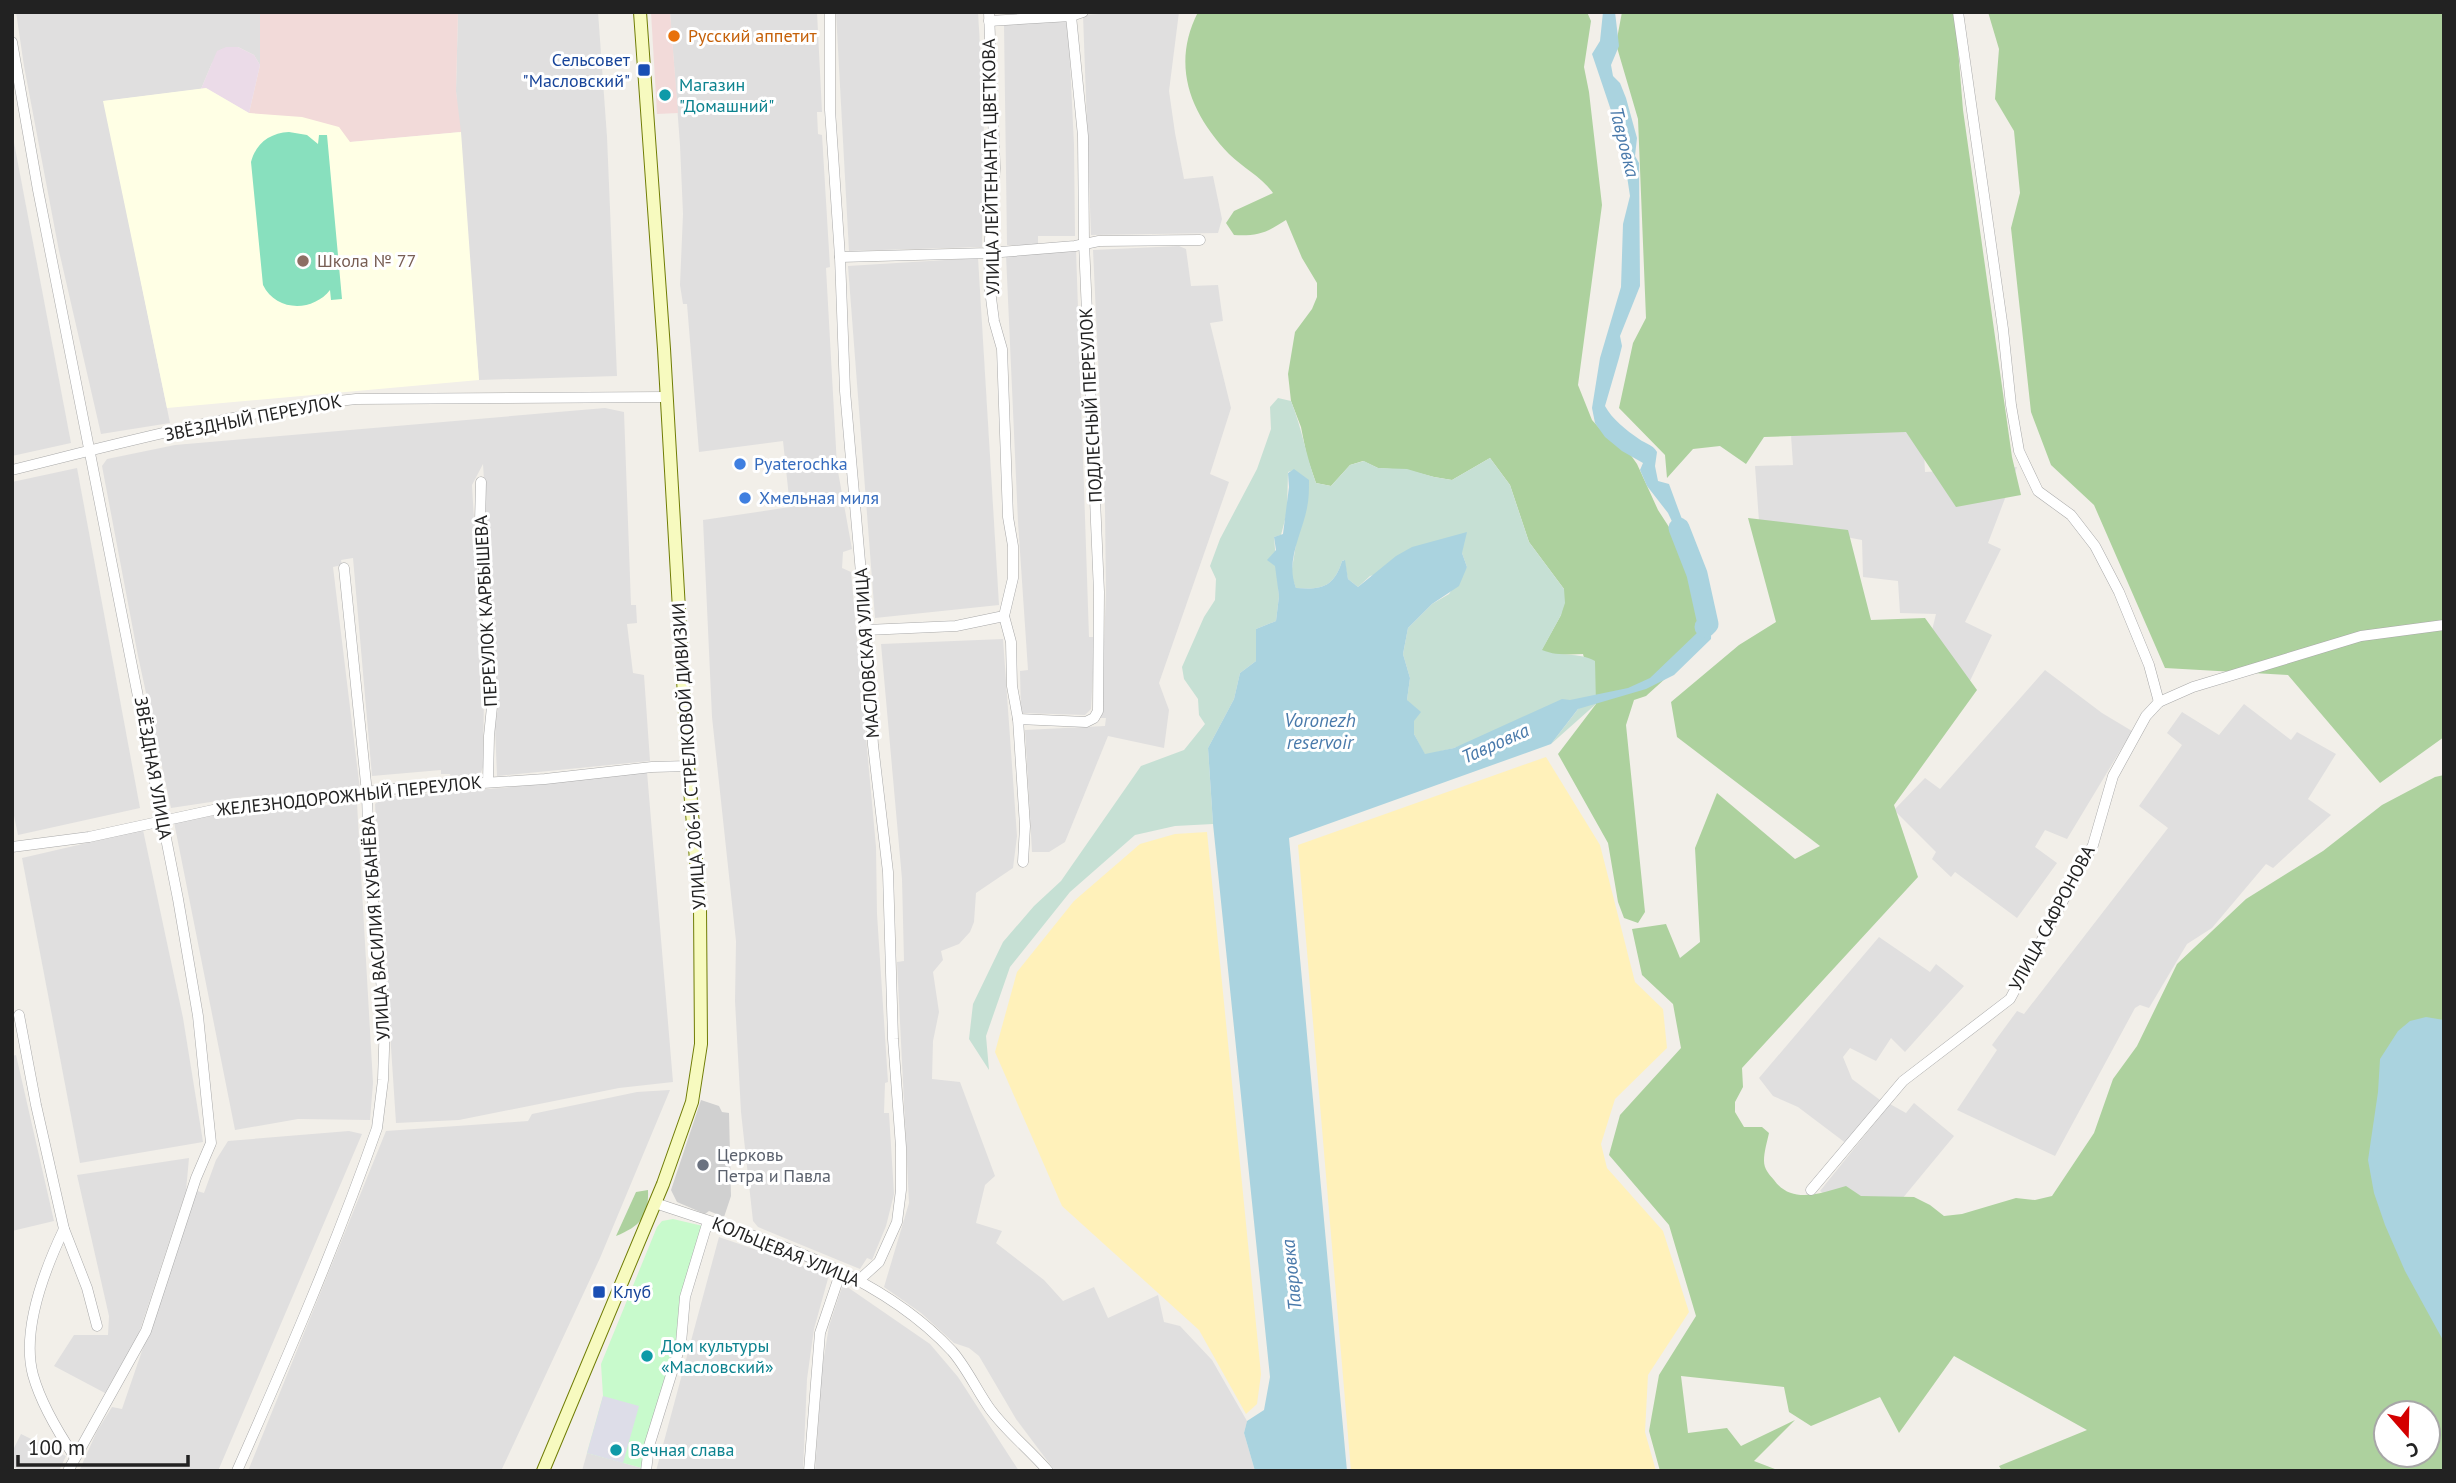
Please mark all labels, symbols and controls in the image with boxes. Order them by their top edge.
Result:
place label: Русский аппетит [688,24,818,47]
marker: Русский аппетит [666,28,682,44]
street label: УЛИЦА ЛЕЙТЕНАНТА ЦВЕТКОВА [977,38,1004,296]
place label: Сельсовет "Масловский" [523,48,631,92]
marker: Сельсовет "Масловский" [636,62,652,78]
place label: Магазин "Домашний" [679,73,774,117]
marker: Магазин "Домашний" [657,87,673,103]
water label: Тавровка [1605,105,1645,180]
place label: Школа № 77 [317,249,416,272]
marker: Школа № 77 [295,253,311,269]
street label: ПОДЛЕСНЫЙ ПЕРЕУЛОК [1074,307,1107,503]
street label: ЗВЁЗДНЫЙ ПЕРЕУЛОК [162,389,343,446]
place label: Pyaterochka [754,452,848,475]
marker: Pyaterochka [732,456,748,472]
place label: Хмельная миля [759,486,879,509]
marker: Хмельная миля [737,490,753,506]
street label: ПЕРЕУЛОК КАРБЫШЕВА [469,514,502,707]
street label: МАСЛОВСКАЯ УЛИЦА [849,567,884,739]
street label: УЛИЦА 206-Й СТРЕЛКОВОЙ ДИВИЗИИ [666,602,711,910]
street label: ЗВЁЗДНАЯ УЛИЦА [130,695,177,842]
water label: Voronezh reservoir [1284,708,1356,754]
water label: Тавровка [1458,717,1533,768]
street label: ЖЕЛЕЗНОДОРОЖНЫЙ ПЕРЕУЛОК [214,770,483,821]
street label: УЛИЦА ВАСИЛИЯ КУБАНЁВА [356,814,395,1041]
street label: УЛИЦА САФРОНОВА [2004,841,2100,994]
place label: Церковь Петра и Павла [717,1143,831,1187]
marker: Церковь Петра и Павла [695,1157,711,1173]
street label: КОЛЬЦЕВАЯ УЛИЦА [709,1211,864,1292]
water label: Тавровка [1275,1238,1307,1312]
place label: Клуб [613,1280,651,1303]
marker: Клуб [591,1284,607,1300]
place label: Дом культуры «Масловский» [661,1334,774,1378]
marker: Дом культуры «Масловский» [639,1348,655,1364]
north arrow [2372,1399,2442,1469]
scale bar [18,1424,187,1468]
text: 100 m [28,1434,85,1461]
text: С [2403,1437,2422,1463]
place label: Вечная слава [630,1438,734,1461]
marker: Вечная слава [608,1442,624,1458]

